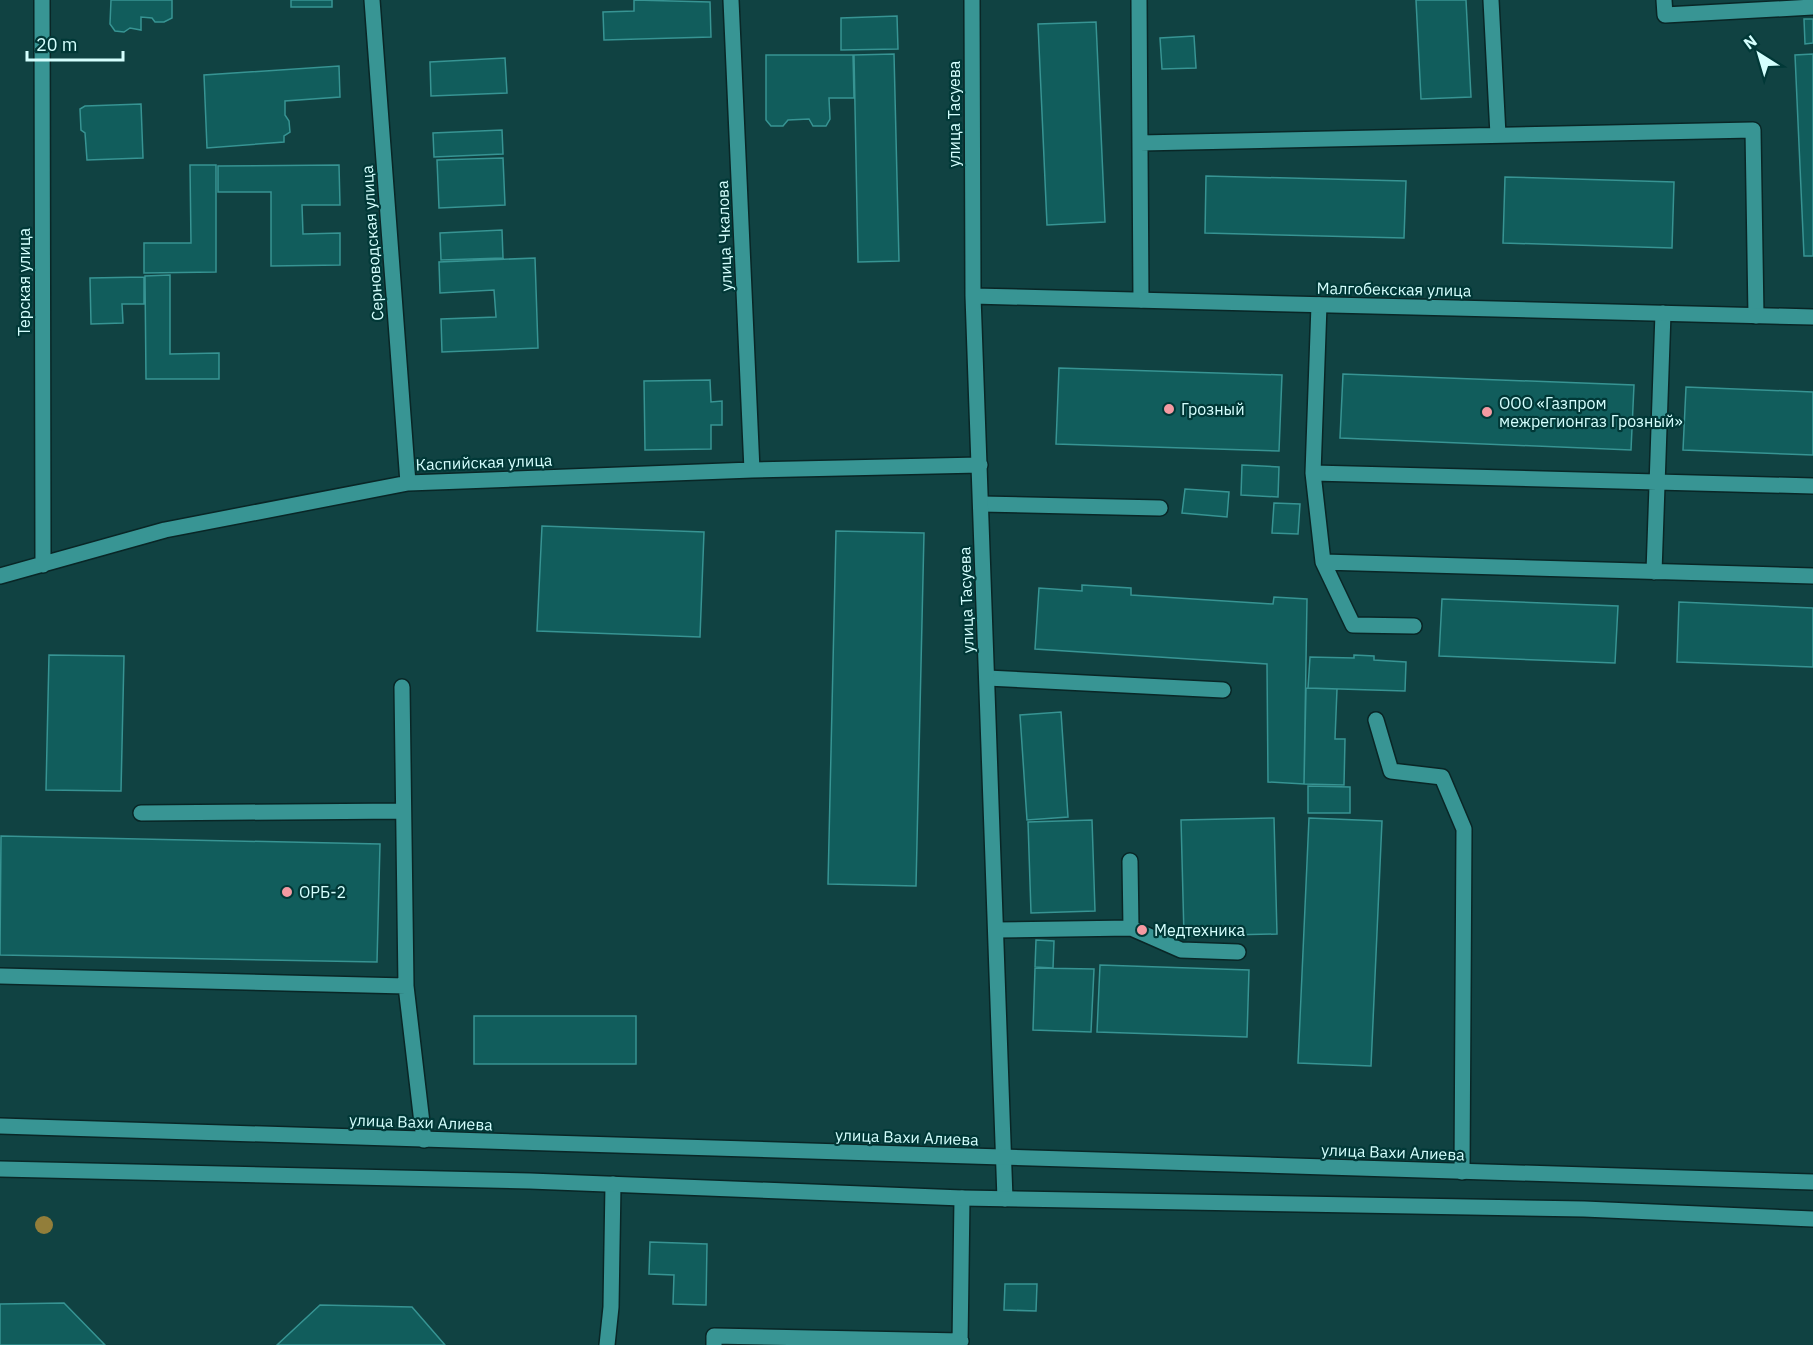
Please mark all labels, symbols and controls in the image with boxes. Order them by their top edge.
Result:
scale bar [27,24,123,62]
north arrow [1729,24,1789,84]
text: N [1739,31,1761,53]
text: 20 m [36,33,78,56]
street label: улица Тасуева [944,60,964,167]
street label: Серноводская улица [357,164,387,321]
street label: улица Чкалова [712,180,736,292]
street label: Терская улица [14,228,34,336]
street label: Малгобекская улица [1316,278,1472,300]
place label: ООО «Газпром межрегионгаз Грозный» [1499,393,1683,431]
place label: Грозный [1181,399,1245,419]
marker: Грозный [1162,402,1176,416]
marker: ООО «Газпром межрегионгаз Грозный» [1480,405,1494,419]
street label: Каспийская улица [415,450,553,474]
street label: улица Тасуева [954,546,978,654]
place label: ОРБ-2 [299,882,346,902]
marker: ОРБ-2 [280,885,294,899]
place label: Медтехника [1154,920,1245,940]
marker: Медтехника [1135,923,1149,937]
street label: улица Вахи Алиева [349,1110,494,1135]
street label: улица Вахи Алиева [835,1125,980,1150]
street label: улица Вахи Алиева [1321,1140,1466,1165]

